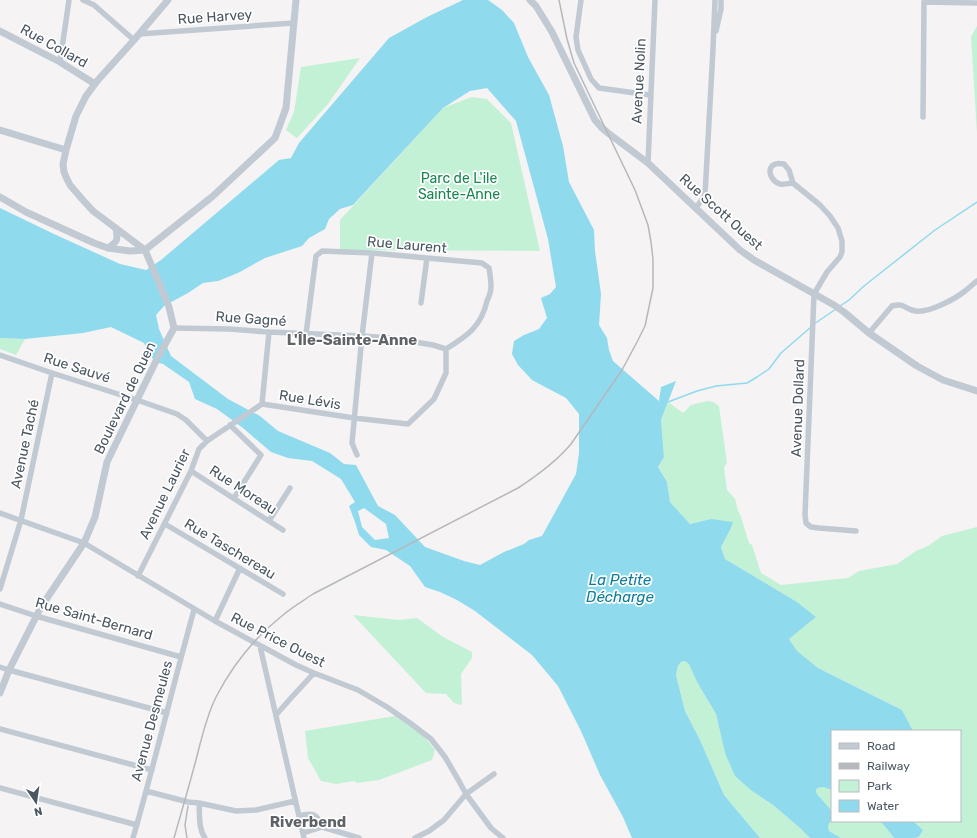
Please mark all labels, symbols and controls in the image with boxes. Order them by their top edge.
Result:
street label: Rue Harvey [177,6,253,28]
street label: Rue Collard [17,21,91,71]
street label: Avenue Nolin [628,38,650,124]
park label: Parc de L'ile Sainte-Anne [418,170,500,203]
street label: Rue Scott Ouest [676,170,766,254]
street label: Rue Laurent [367,233,448,257]
street label: Rue Gagné [215,308,287,330]
district label: L'Île-Sainte-Anne [287,331,417,349]
street label: Boulevard de Quen [90,339,160,457]
street label: Rue Sauvé [42,349,113,387]
street label: Avenue Dollard [788,359,808,457]
street label: Rue Lévis [278,387,342,413]
street label: Avenue Taché [7,398,43,490]
street label: Avenue Laurier [136,445,194,542]
street label: Rue Moreau [206,462,280,518]
street label: Rue Taschereau [181,515,279,583]
water label: La Petite Décharge [586,571,655,606]
street label: Rue Saint-Bernard [33,594,155,644]
street label: Rue Price Ouest [228,609,329,671]
street label: Avenue Desmeules [128,659,176,783]
legend [831,730,961,822]
text: Road [867,739,895,753]
text: Railway [867,759,910,773]
text: Park [867,779,893,793]
north arrow [16,782,56,822]
text: Water [867,799,899,813]
text: N [33,804,43,818]
district label: Riverbend [270,813,346,831]

